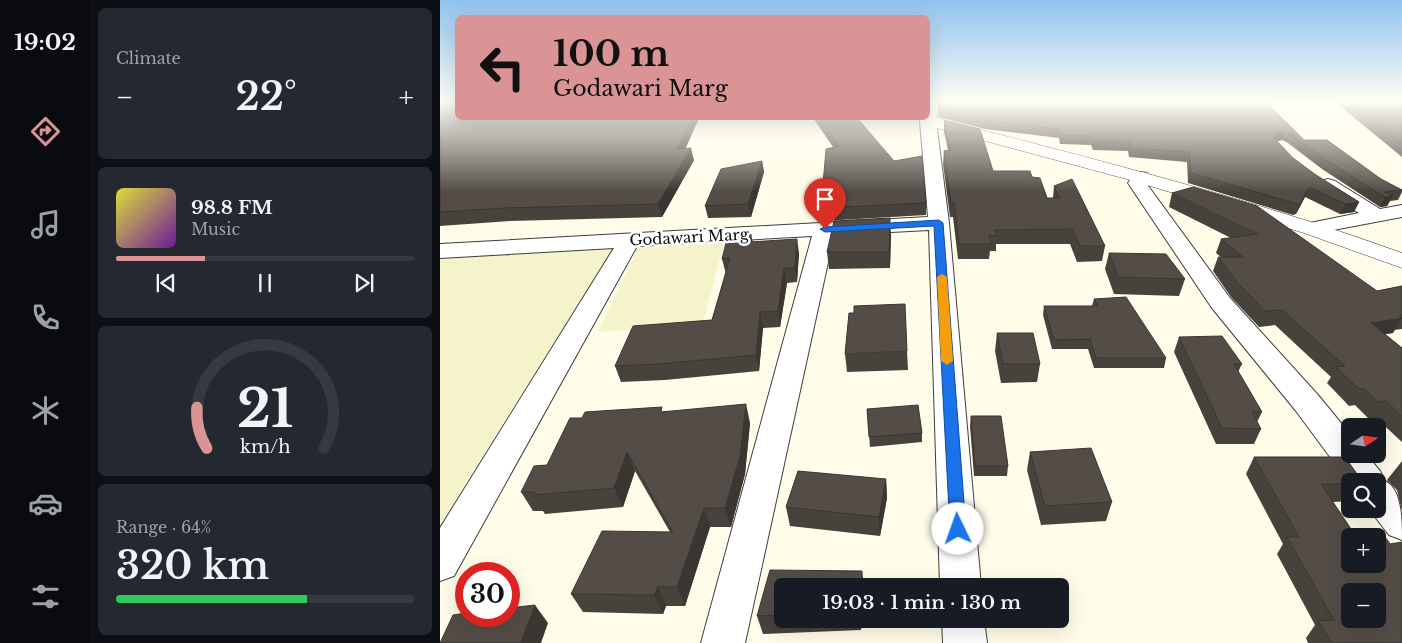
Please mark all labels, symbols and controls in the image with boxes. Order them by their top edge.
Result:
text: 19:02 [14,29,76,56]
text: 100 m [553,32,669,75]
icon: left [470,35,535,100]
text: Climate [116,48,181,68]
text: 22° [235,73,297,120]
text: Godawari Marg [553,75,728,102]
text: − [116,80,134,115]
text: + [399,80,414,115]
icon: directions [28,114,63,149]
pin [804,178,846,229]
icon: arrive [811,185,839,213]
text: 98.8 FM [191,196,273,219]
icon: music [28,207,63,242]
text: Music [191,219,240,239]
street label: Godawari Marg [629,224,750,250]
icon: previous [152,269,180,297]
icon: pause [251,269,279,297]
icon: next [350,269,378,297]
icon: phone [28,300,63,335]
text: 21 [237,377,293,441]
icon: climate [28,393,63,428]
north arrow [1341,418,1386,462]
map controls [1341,418,1386,628]
text: km/h [240,436,290,458]
button: search [1341,473,1386,518]
icon: car [28,486,63,521]
position arrow [931,502,983,554]
text: Range · 64% [116,517,211,537]
button: + [1341,528,1386,573]
text: 320 km [116,542,269,589]
speed limit sign: 30 [455,562,520,627]
icon: filters [28,579,63,614]
button: − [1341,583,1386,628]
text: 19:03 · 1 min · 130 m [822,591,1021,614]

